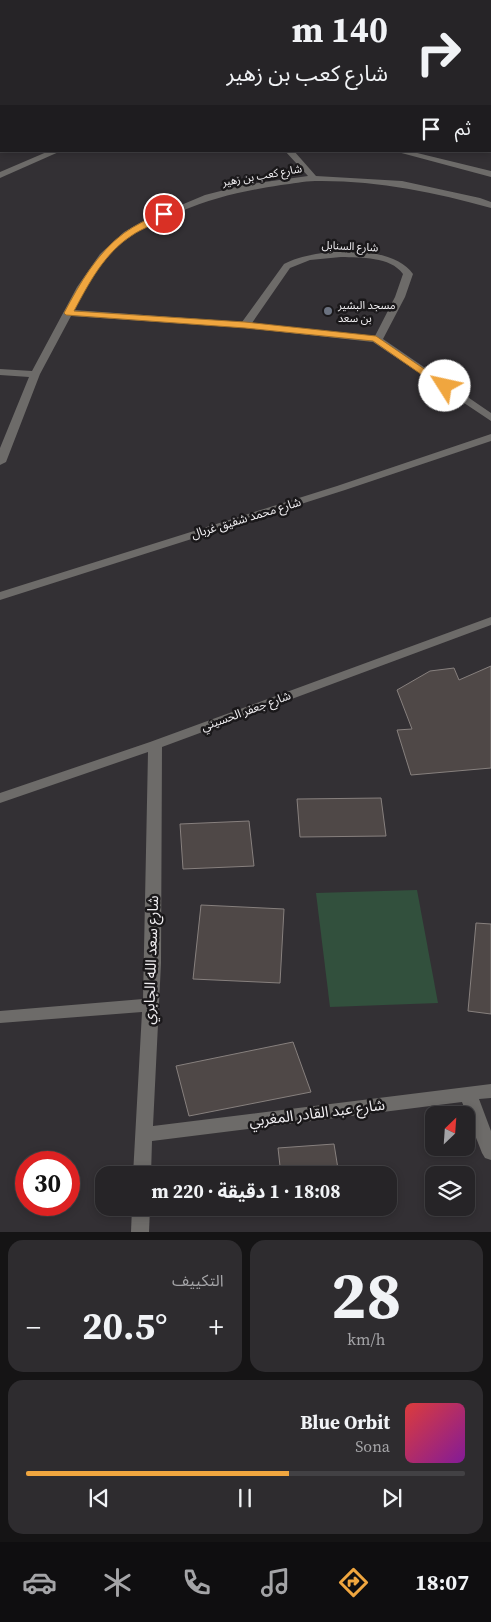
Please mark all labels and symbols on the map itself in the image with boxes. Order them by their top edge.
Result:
street label: شارع كعب بن زهير [220,161,304,190]
pin [143,193,185,235]
street label: شارع السنابل [321,238,379,255]
place label: مسجد البشير بن سعد [337,298,396,326]
marker: مسجد البشير بن سعد [322,305,334,317]
position arrow [418,359,470,411]
street label: شارع محمد شفيق غربال [189,494,303,543]
street label: شارع جعفر الحسيني [199,687,294,736]
street label: شارع سعد الله الجابري [138,895,165,1025]
street label: شارع عبد القادر المغربي [248,1094,387,1133]
north arrow [425,1106,475,1156]
speed limit sign: 30 [15,1151,80,1216]

